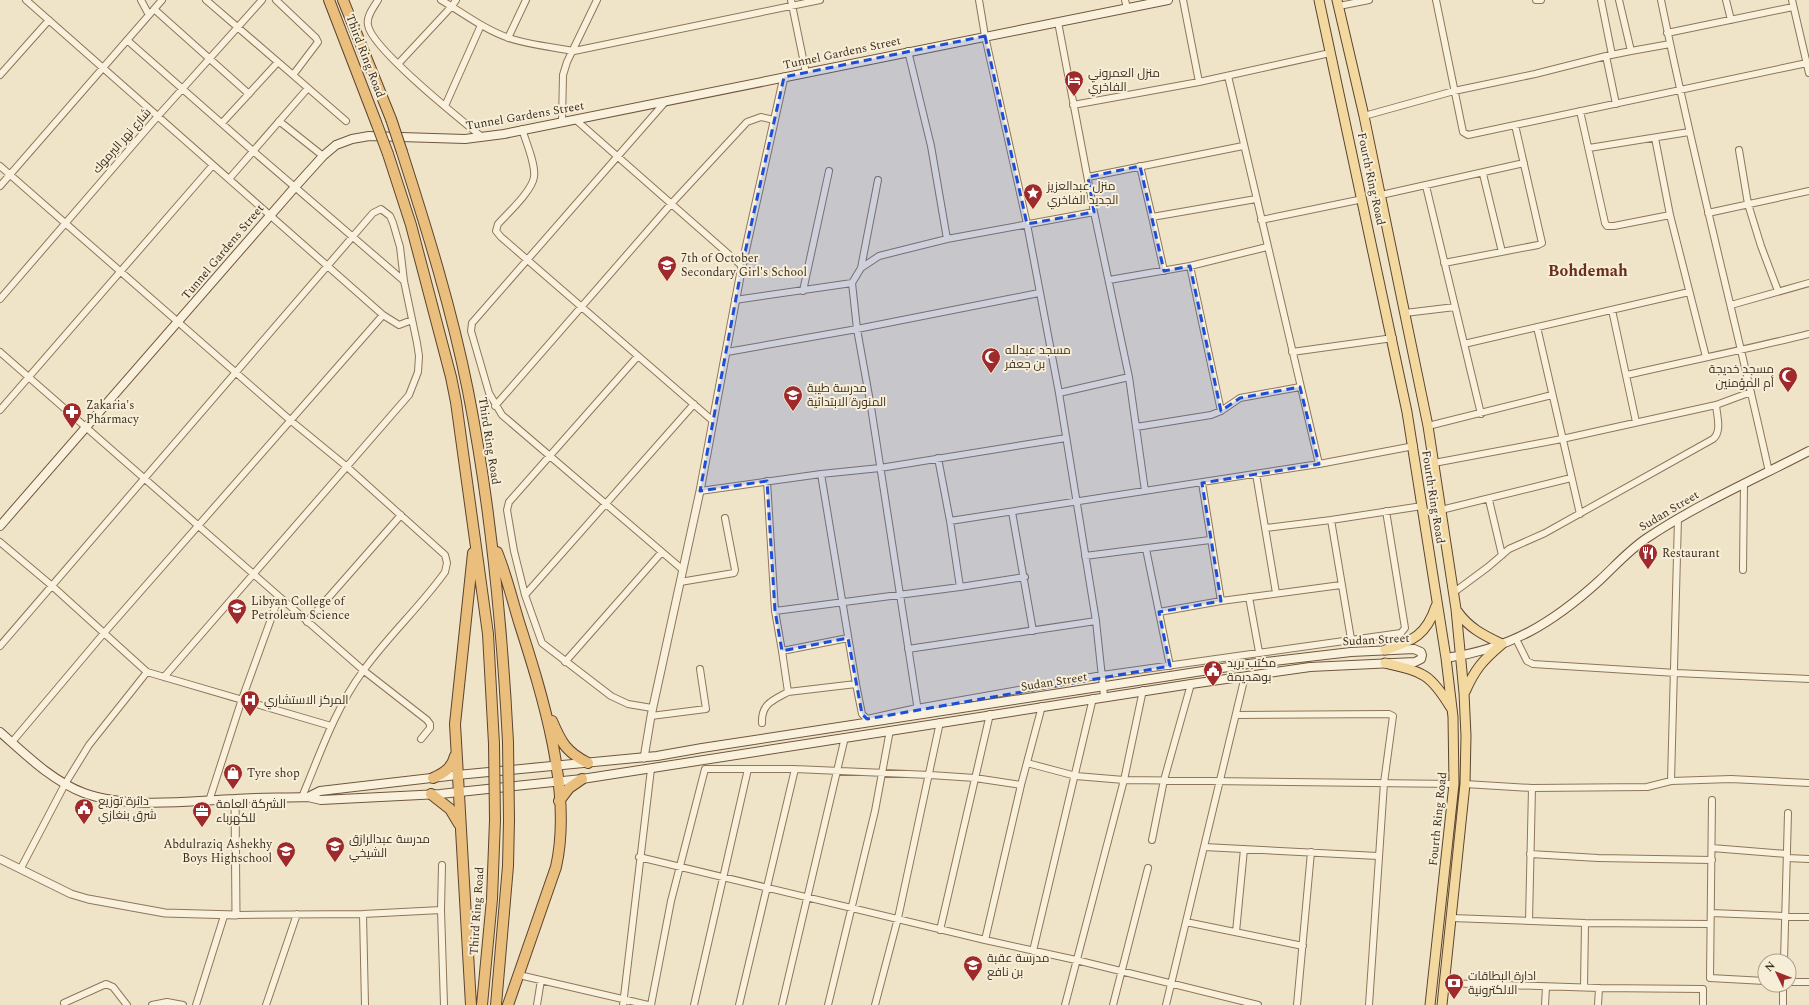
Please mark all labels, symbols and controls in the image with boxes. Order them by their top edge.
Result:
street label: Third Ring Road [340,11,390,101]
street label: Tunnel Gardens Street [781,31,903,75]
place label: منزل العمروني الفاخري [1088,64,1160,97]
hotel icon: منزل العمروني الفاخري [1063,69,1085,97]
street label: Tunnel Gardens Street [464,96,586,136]
street label: شارع نهر اليرموك [88,104,156,178]
street label: Fourth Ring Road [1352,131,1390,227]
place label: منزل عبدالعزيز الجديد الفاخري [1046,177,1119,210]
place icon: منزل عبدالعزيز الجديد الفاخري [1022,182,1044,210]
street label: Tunnel Gardens Street [177,200,269,304]
place label: 7th of October Secondary Girl's School [681,249,807,282]
school or university icon: 7th of October Secondary Girl's School [656,254,678,282]
district label: Bohdemah [1548,259,1628,283]
place label: مسجد عبدلله بن جعفر [1004,341,1071,374]
mosque icon: مسجد عبدلله بن جعفر [980,346,1002,374]
place label: مسجد خديجة أم المؤمنين [1709,360,1774,393]
mosque icon: مسجد خديجة أم المؤمنين [1777,365,1799,393]
place label: مدرسة طيبة المنورة الابتدائية [807,379,886,412]
school or university icon: مدرسة طيبة المنورة الابتدائية [782,384,804,412]
place label: Zakaria's Pharmacy [86,396,140,429]
street label: Third Ring Road [473,396,505,486]
pharmacy icon: Zakaria's Pharmacy [61,401,83,429]
street label: Fourth Ring Road [1416,449,1450,545]
street label: Sudan Street [1635,486,1703,536]
restaurant icon: Restaurant [1637,542,1659,570]
place label: Restaurant [1662,544,1720,563]
place label: Libyan College of Petroleum Science [251,592,350,625]
school or university icon: Libyan College of Petroleum Science [226,597,248,625]
street label: Sudan Street [1342,629,1410,651]
place label: مكتب بريد بوهديمة [1227,654,1276,687]
public building icon: مكتب بريد بوهديمة [1202,659,1224,687]
street label: Sudan Street [1019,667,1089,697]
hospital icon: المركز الاستشاري [239,689,261,717]
place label: المركز الاستشاري [264,691,349,710]
shop icon: Tyre shop [222,762,244,790]
place label: Tyre shop [247,764,300,783]
street label: Fourth Ring Road [1424,771,1452,867]
place label: دائرة توزيع شرق بنغازي [98,792,157,825]
place label: الشركة العامة للكهرباء [216,795,286,828]
public building icon: دائرة توزيع شرق بنغازي [73,797,95,825]
office icon: الشركة العامة للكهرباء [191,800,213,828]
place label: مدرسة عبدالرازق الشيخي [349,830,430,863]
place label: Abdulraziq Ashekhy Boys Highschool [164,835,273,868]
school or university icon: مدرسة عبدالرازق الشيخي [324,835,346,863]
school or university icon: Abdulraziq Ashekhy Boys Highschool [275,840,297,868]
street label: Third Ring Road [464,866,490,956]
place label: مدرسة عقبة بن نافع [987,949,1049,982]
north arrow [1757,953,1797,993]
school or university icon: مدرسة عقبة بن نافع [962,954,984,982]
text: N [1761,957,1779,976]
place label: ادارة البطاقات الالكترونية [1468,967,1536,1000]
bank icon: ادارة البطاقات الالكترونية [1443,972,1465,1000]

